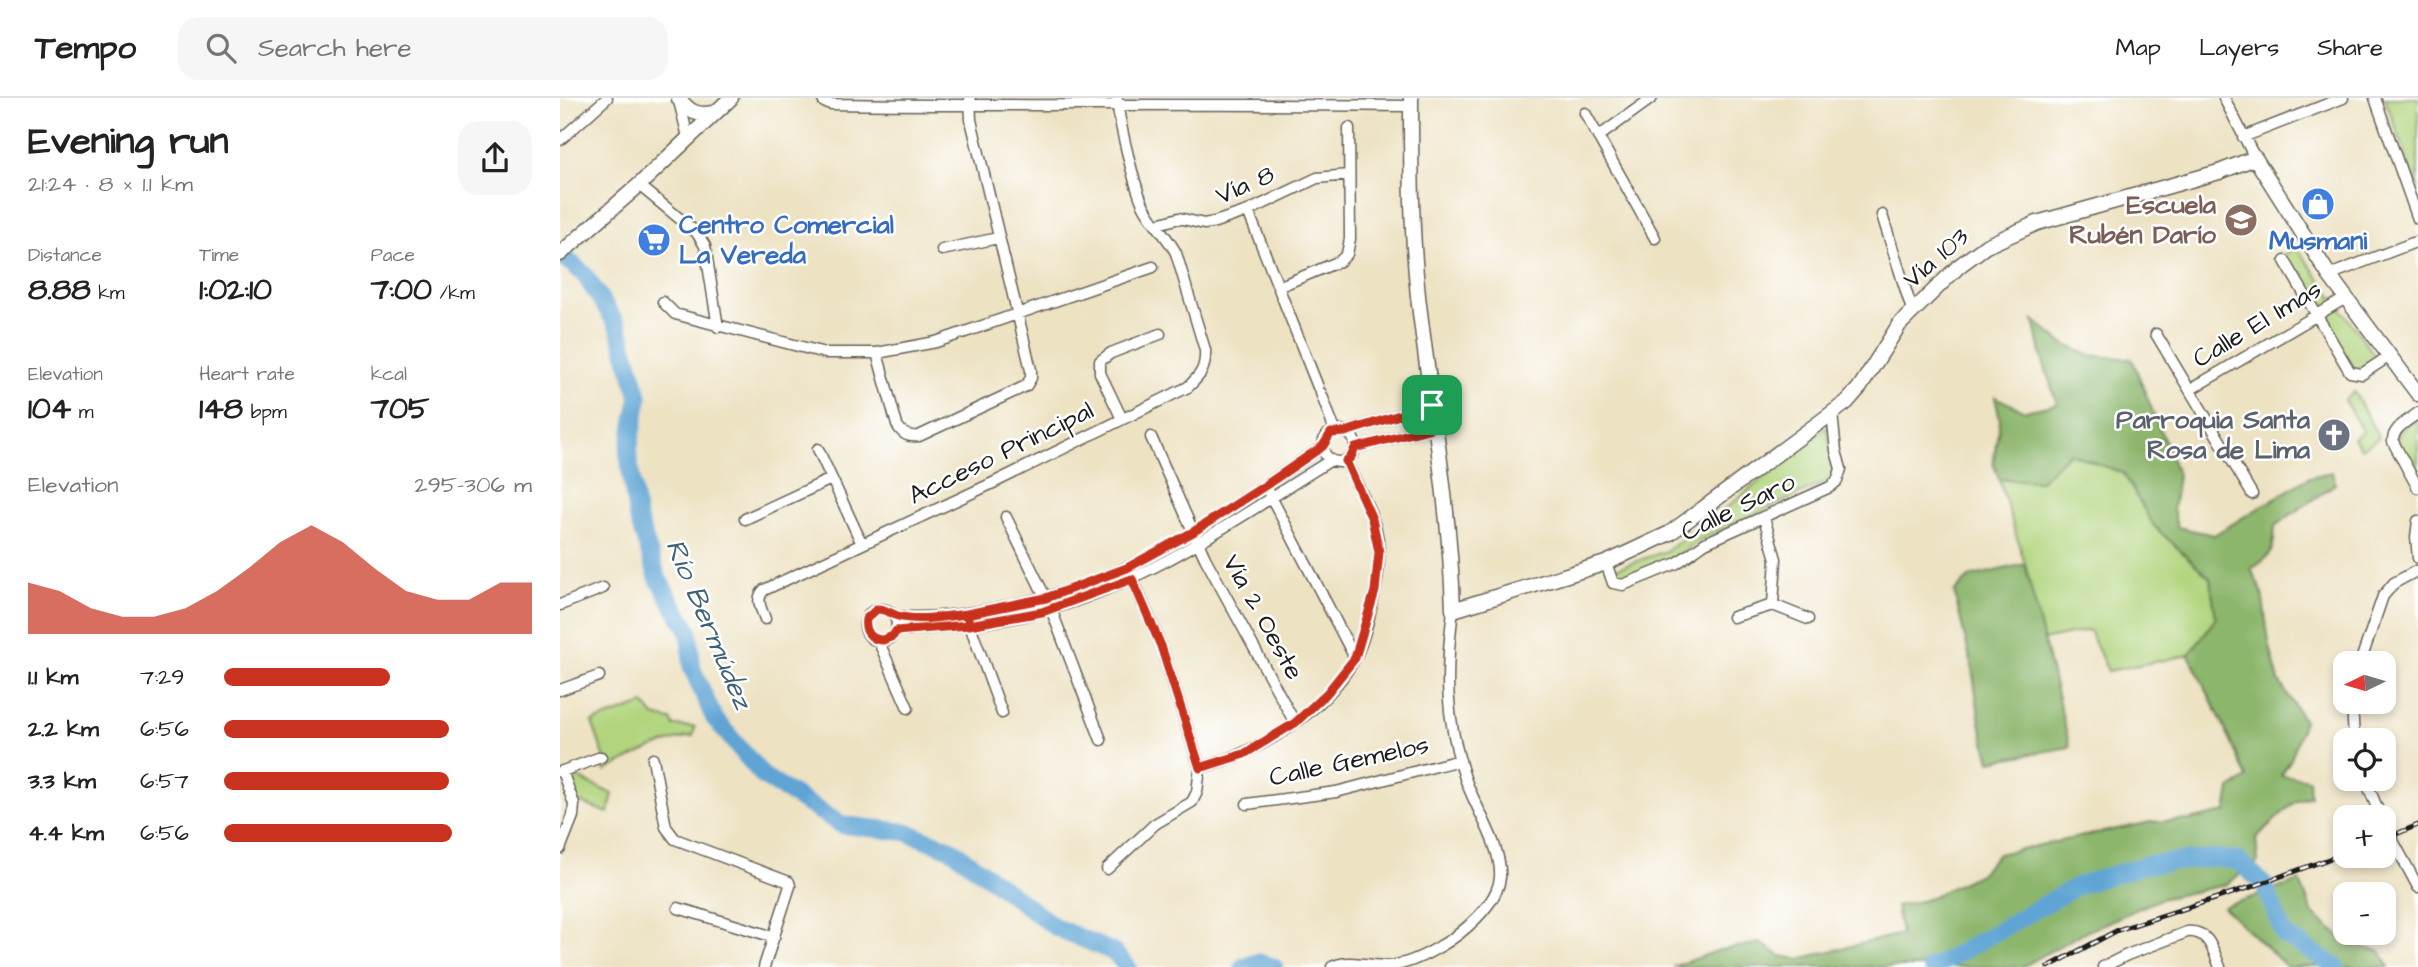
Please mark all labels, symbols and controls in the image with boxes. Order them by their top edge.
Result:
search box [178,17,668,80]
text: Tempo [35,25,136,71]
icon: search [202,29,240,67]
text: Search here [258,30,411,66]
text: Map [2116,31,2161,65]
text: Layers [2199,31,2279,65]
text: Share [2317,31,2383,65]
text: Evening run [28,116,229,168]
button: share [458,121,532,195]
street label: Vía 8 [1210,157,1280,213]
text: 21:24 · 8 × 1.1 km [28,168,193,200]
shop icon: Musmani [2299,185,2337,223]
place label: Escuela Rubén Darío [2069,187,2217,253]
school or university icon: Escuela Rubén Darío [2222,201,2260,239]
place label: Centro Comercial La Vereda [679,207,894,273]
street label: Vía 103 [1895,219,1977,297]
supermarket icon: Centro Comercial La Vereda [635,221,673,259]
place label: Musmani [2269,223,2367,259]
text: Distance [28,242,102,269]
text: Time [199,242,239,269]
text: Pace [371,242,415,269]
text: 8.88 [28,269,91,311]
text: 1:02:10 [199,269,272,311]
text: 7:00 [371,269,432,311]
street label: Calle El Imas [2186,271,2328,377]
text: km [91,280,125,307]
text: /km [432,280,475,307]
text: Elevation [28,361,103,388]
text: Heart rate [199,361,295,388]
text: kcal [371,361,407,388]
pin [1402,375,1462,435]
icon: arrive [1413,386,1451,424]
text: 104 [28,388,71,430]
text: 148 [199,388,243,430]
text: 705 [371,388,429,430]
street label: Acceso Principal [902,393,1100,513]
text: m [71,399,94,426]
text: bpm [243,399,287,426]
place label: Parroquia Santa Rosa de Lima [2116,402,2311,468]
church icon: Parroquia Santa Rosa de Lima [2315,416,2353,454]
street label: Calle Saro [1675,464,1802,550]
text: Elevation [28,469,119,501]
text: 295–306 m [415,469,532,501]
water label: Río Bermúdez [656,533,763,717]
street label: Vía 2 Oeste [1214,548,1312,686]
north arrow [2333,651,2396,714]
map controls [2333,651,2396,945]
text: 1.1 km [28,661,78,693]
text: 7:29 [140,661,184,693]
text: 2.2 km [28,713,99,745]
text: 6:56 [140,713,189,745]
street label: Calle Gemelos [1266,727,1432,795]
button: locate [2333,728,2396,791]
text: 3.3 km [28,765,96,797]
text: 6:57 [140,765,189,797]
button: + [2333,805,2396,868]
text: 4.4 km [28,817,104,849]
text: 6:56 [140,817,189,849]
button: − [2333,882,2396,945]

